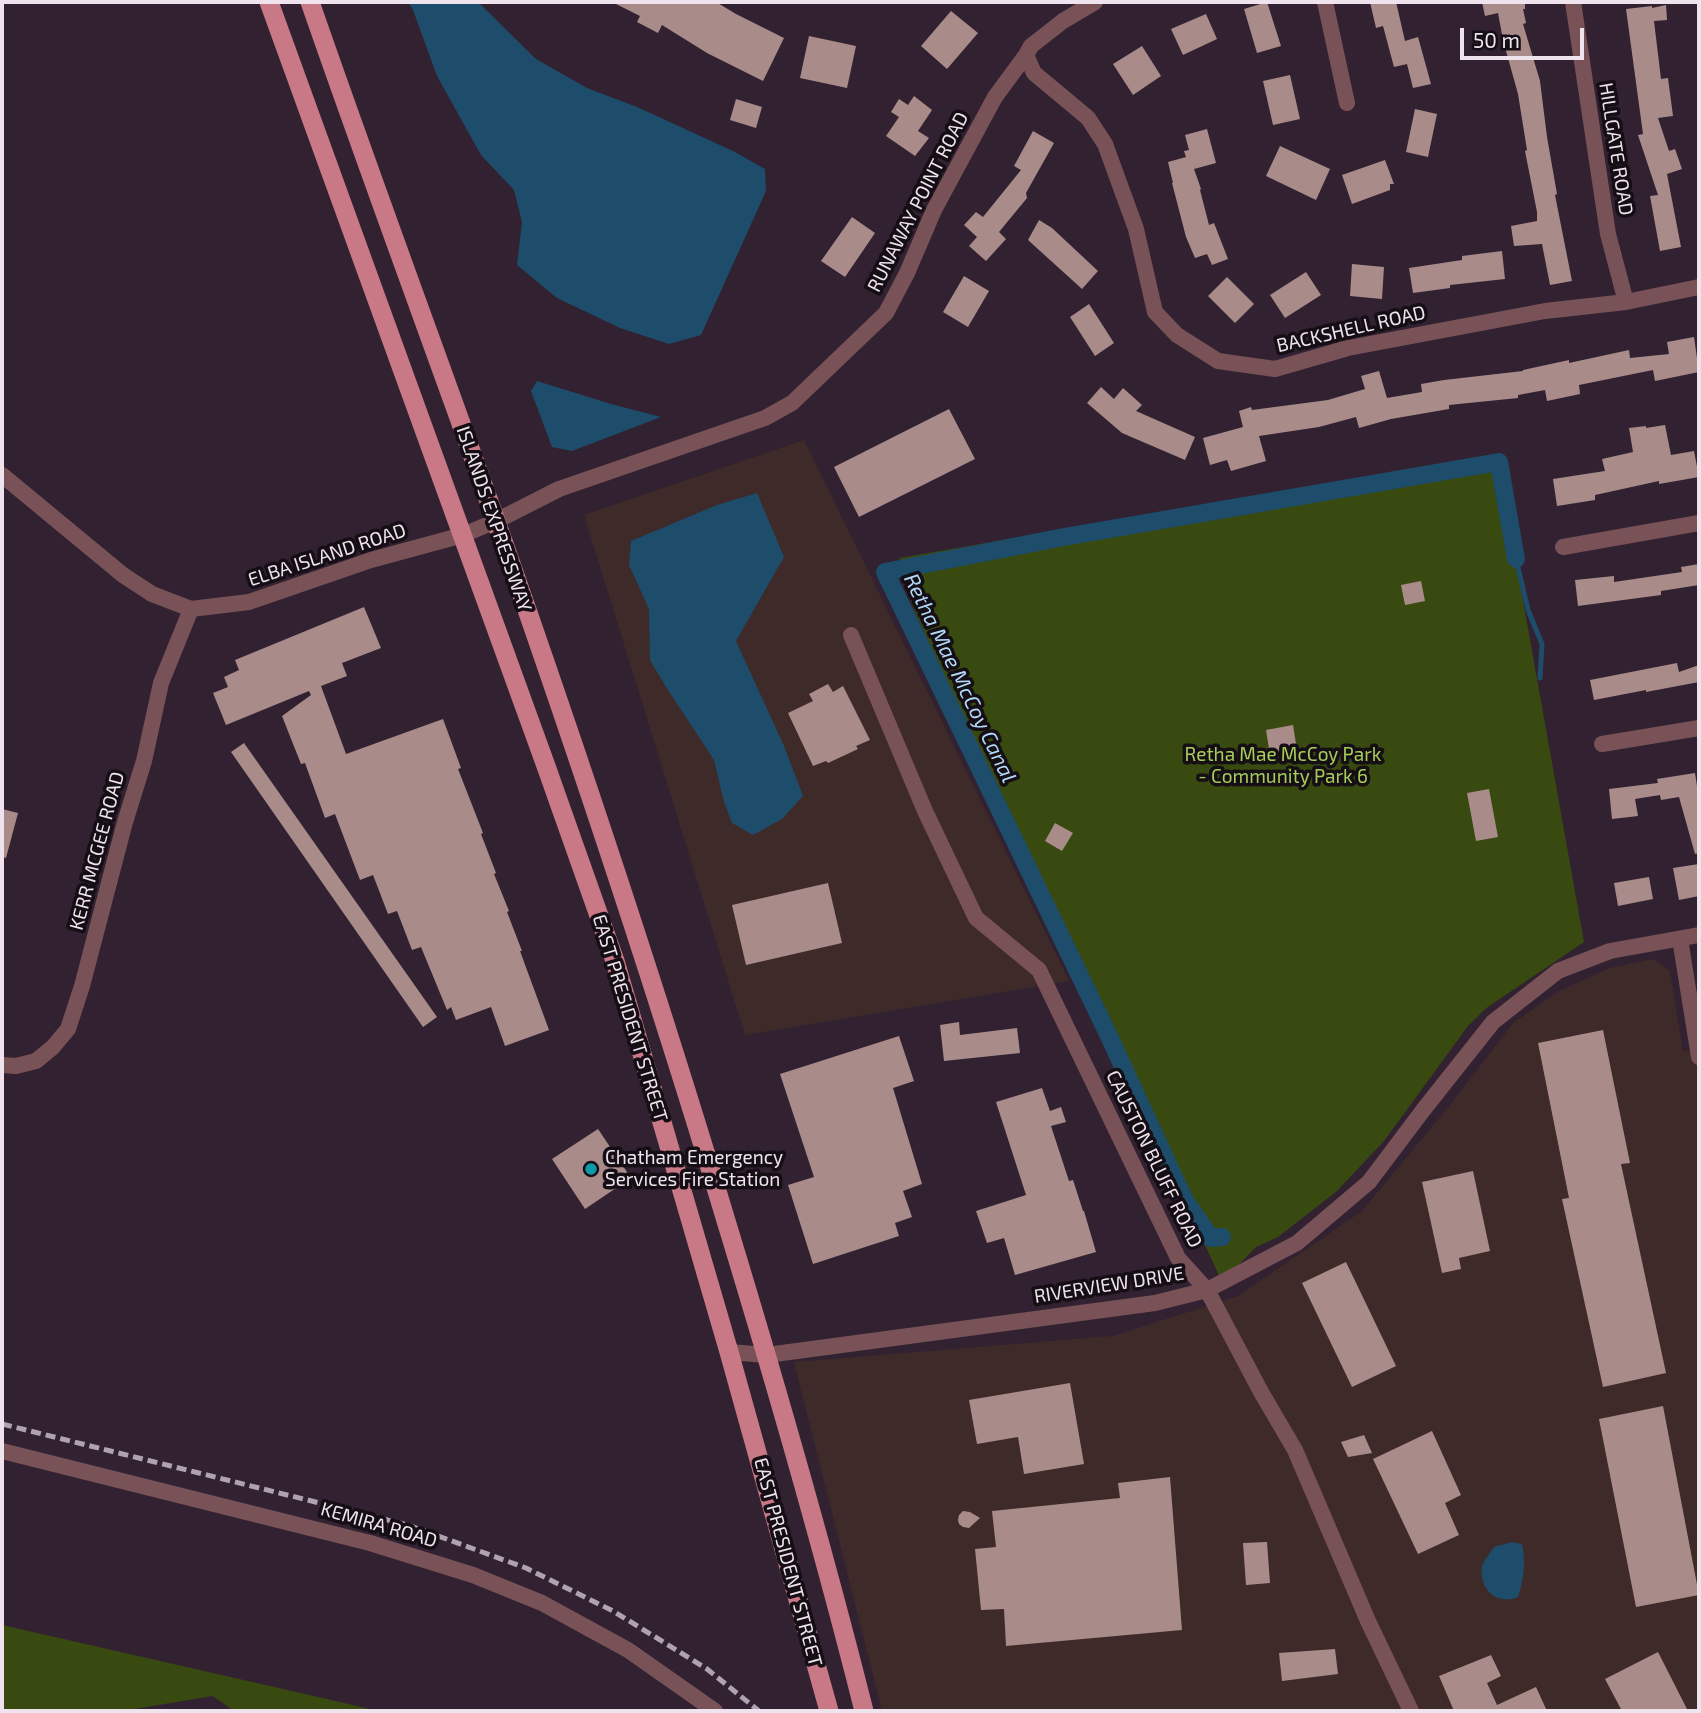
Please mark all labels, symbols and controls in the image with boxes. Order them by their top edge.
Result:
scale bar [1463,14,1587,58]
text: 50 m [1473,27,1520,52]
street label: HILLGATE ROAD [1594,81,1638,217]
street label: RUNAWAY POINT ROAD [863,108,973,296]
street label: BACKSHELL ROAD [1274,301,1428,357]
street label: ISLANDS EXPRESSWAY [452,423,536,615]
street label: ELBA ISLAND ROAD [245,519,409,591]
water label: Retha Mae McCoy Canal [898,569,1022,787]
park label: Retha Mae McCoy Park - Community Park 6 [1185,744,1381,788]
street label: KERR MCGEE ROAD [65,769,129,933]
street label: EAST PRESIDENT STREET [588,912,672,1124]
street label: CAUSTON BLUFF ROAD [1101,1067,1207,1251]
place label: Chatham Emergency Services Fire Station [605,1147,783,1191]
marker: Chatham Emergency Services Fire Station [583,1161,599,1177]
street label: RIVERVIEW DRIVE [1032,1262,1186,1308]
street label: EAST PRESIDENT STREET [749,1455,827,1669]
street label: KEMIRA ROAD [318,1498,440,1552]

